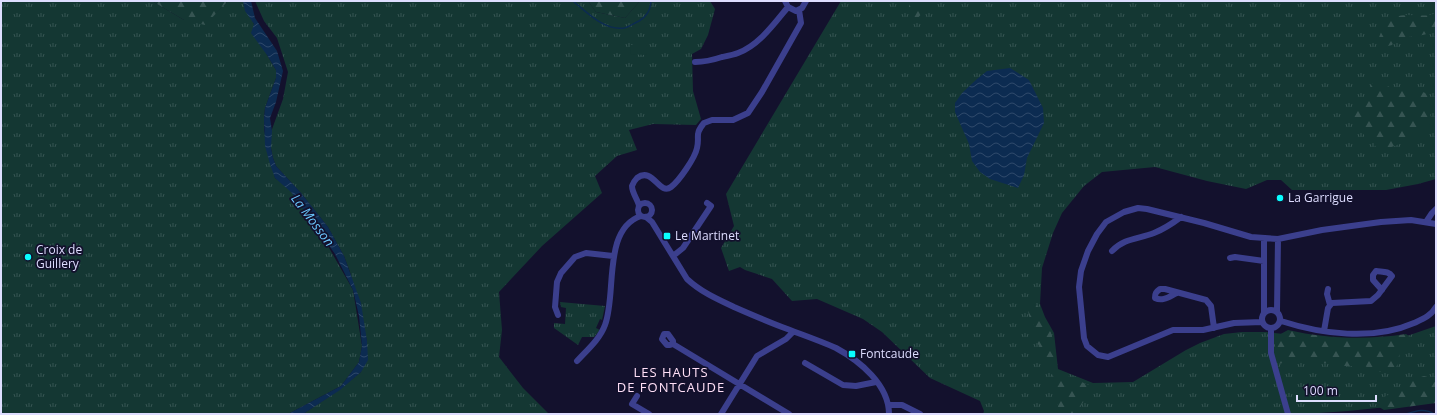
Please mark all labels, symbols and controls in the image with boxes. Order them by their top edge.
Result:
place label: La Garrigue [1288,189,1353,206]
water label: La Mosson [287,190,339,250]
marker: La Garrigue [1275,193,1285,203]
place label: Le Martinet [675,227,739,244]
marker: Le Martinet [662,231,672,241]
place label: Croix de Guillery [36,241,82,272]
marker: Croix de Guillery [23,252,33,262]
place label: Fontcaude [860,345,919,362]
marker: Fontcaude [847,349,857,359]
district label: LES HAUTS DE FONTCAUDE [617,363,725,396]
scale bar [1297,377,1376,403]
text: 100 m [1303,382,1338,399]

